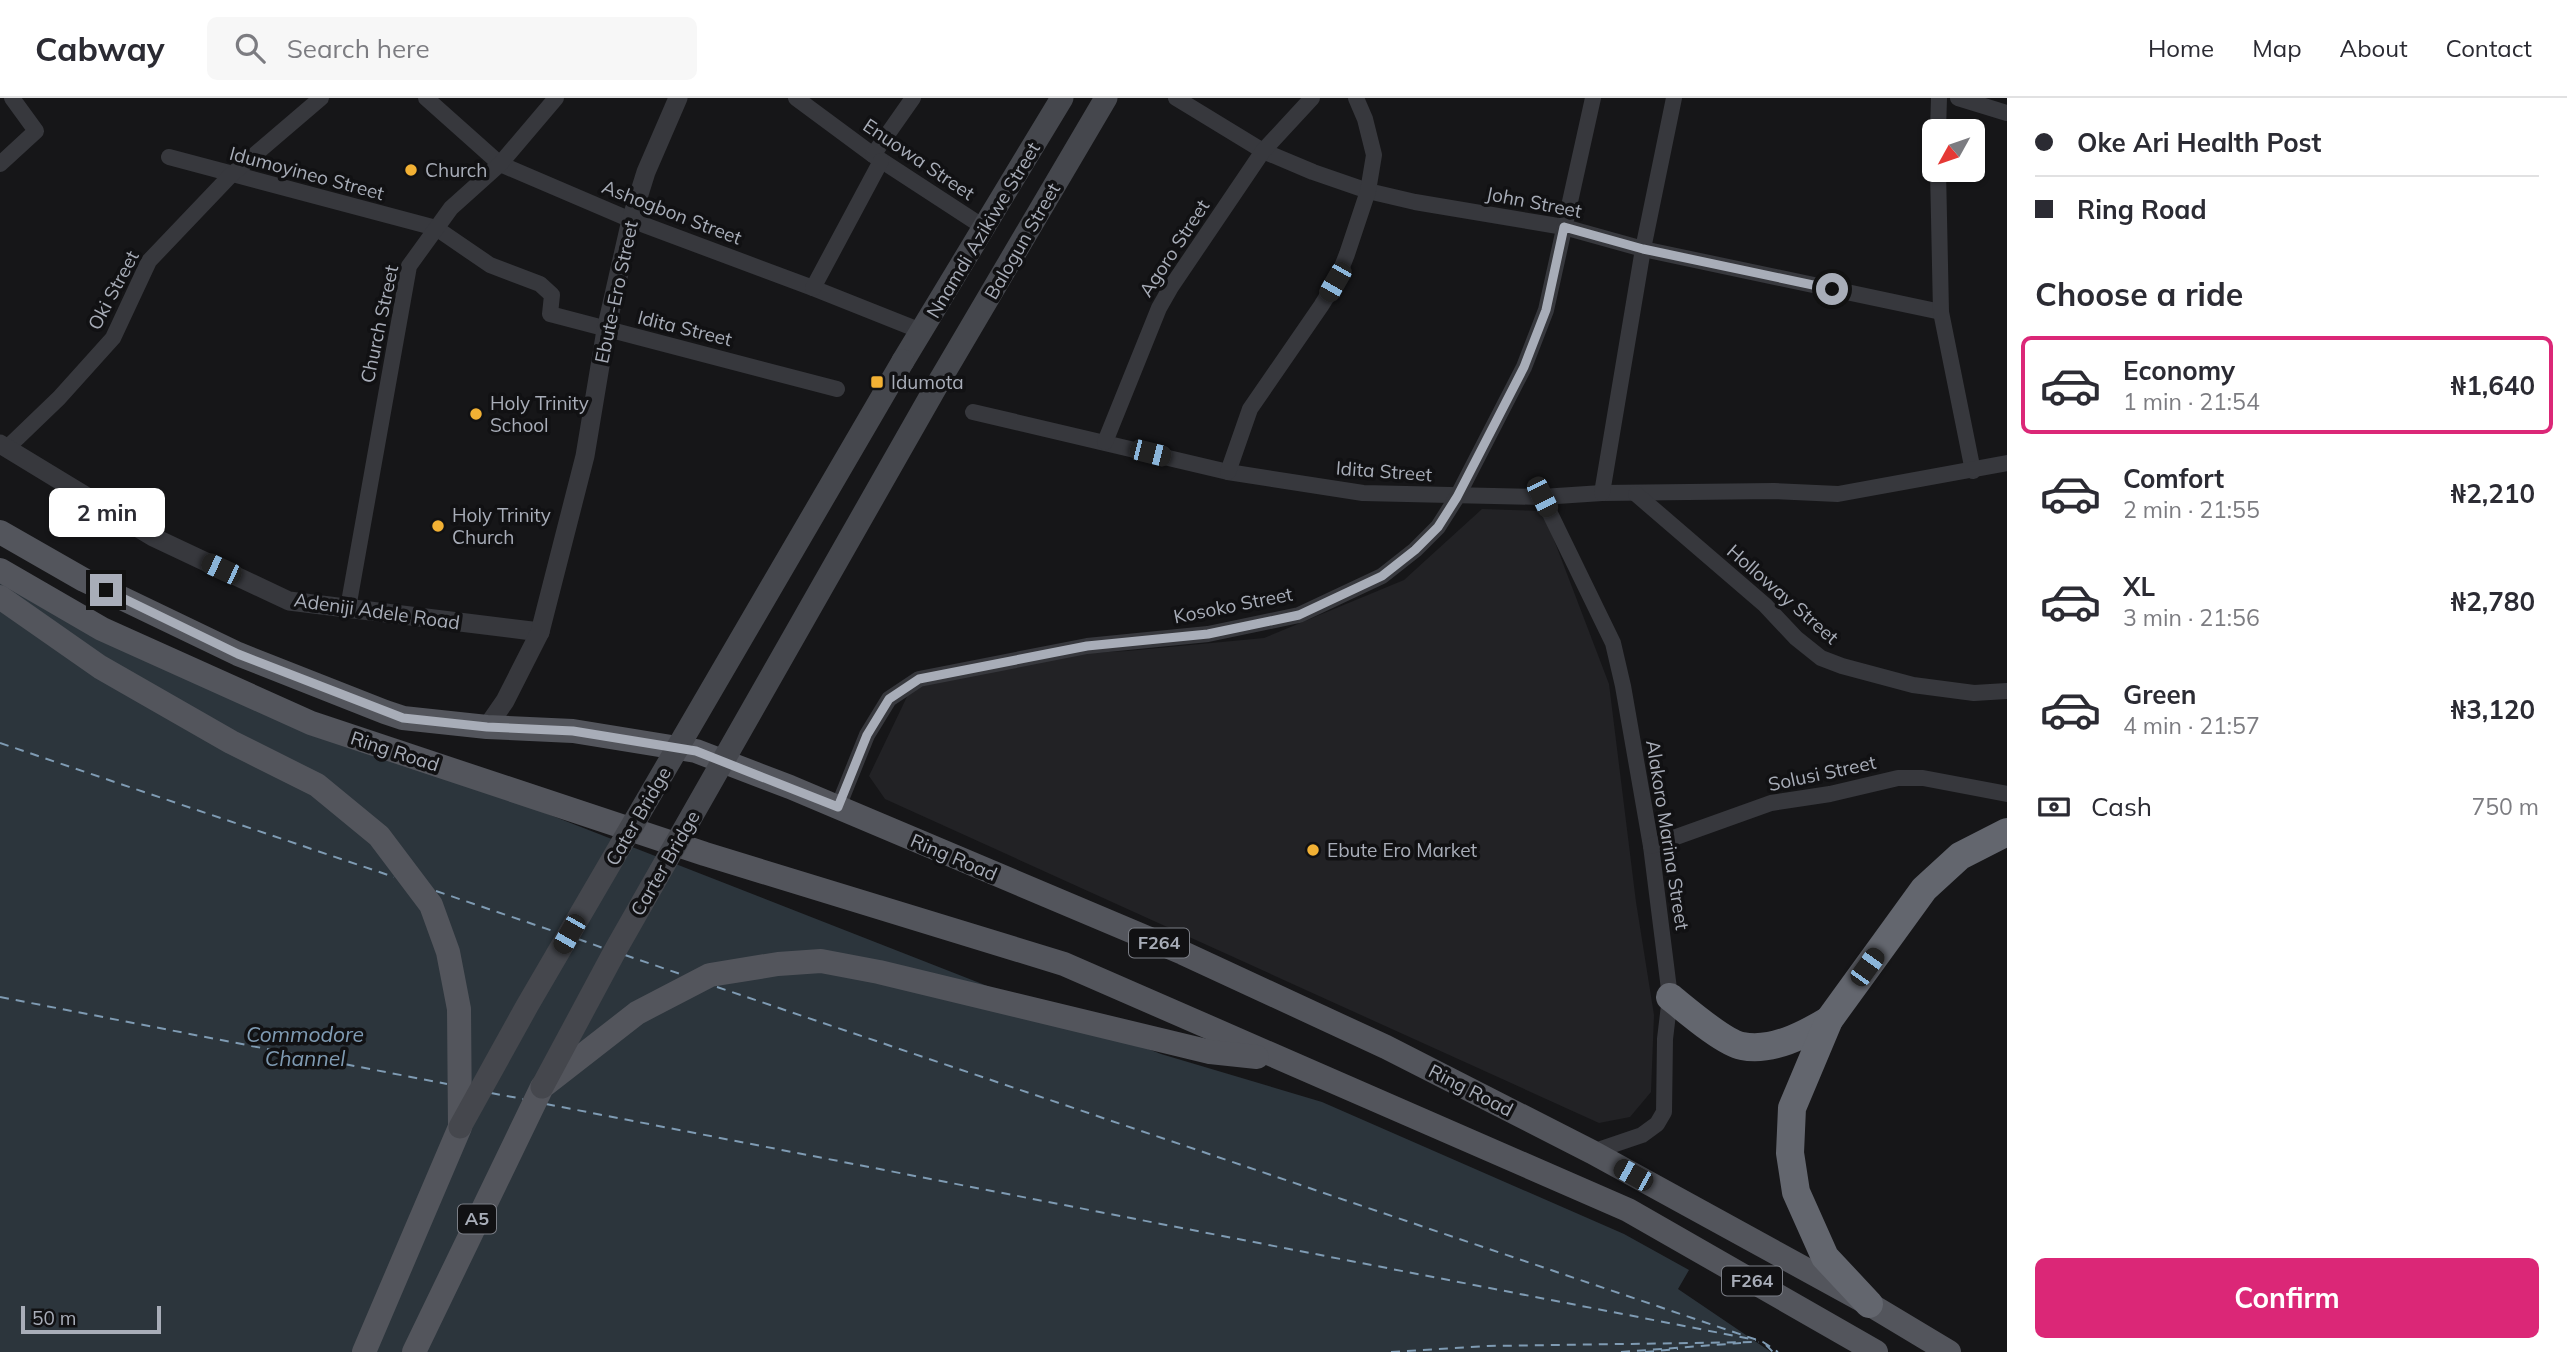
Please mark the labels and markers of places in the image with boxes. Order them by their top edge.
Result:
place label: Church [425,158,487,182]
marker: Church [403,162,419,178]
place label: Idumota [891,370,964,394]
marker: Idumota [869,374,885,390]
place label: Holy Trinity School [490,391,589,437]
marker: Holy Trinity School [468,406,484,422]
place label: Holy Trinity Church [452,503,551,549]
marker: Holy Trinity Church [430,518,446,534]
place label: Ebute Ero Market [1327,838,1478,862]
marker: Ebute Ero Market [1305,842,1321,858]

